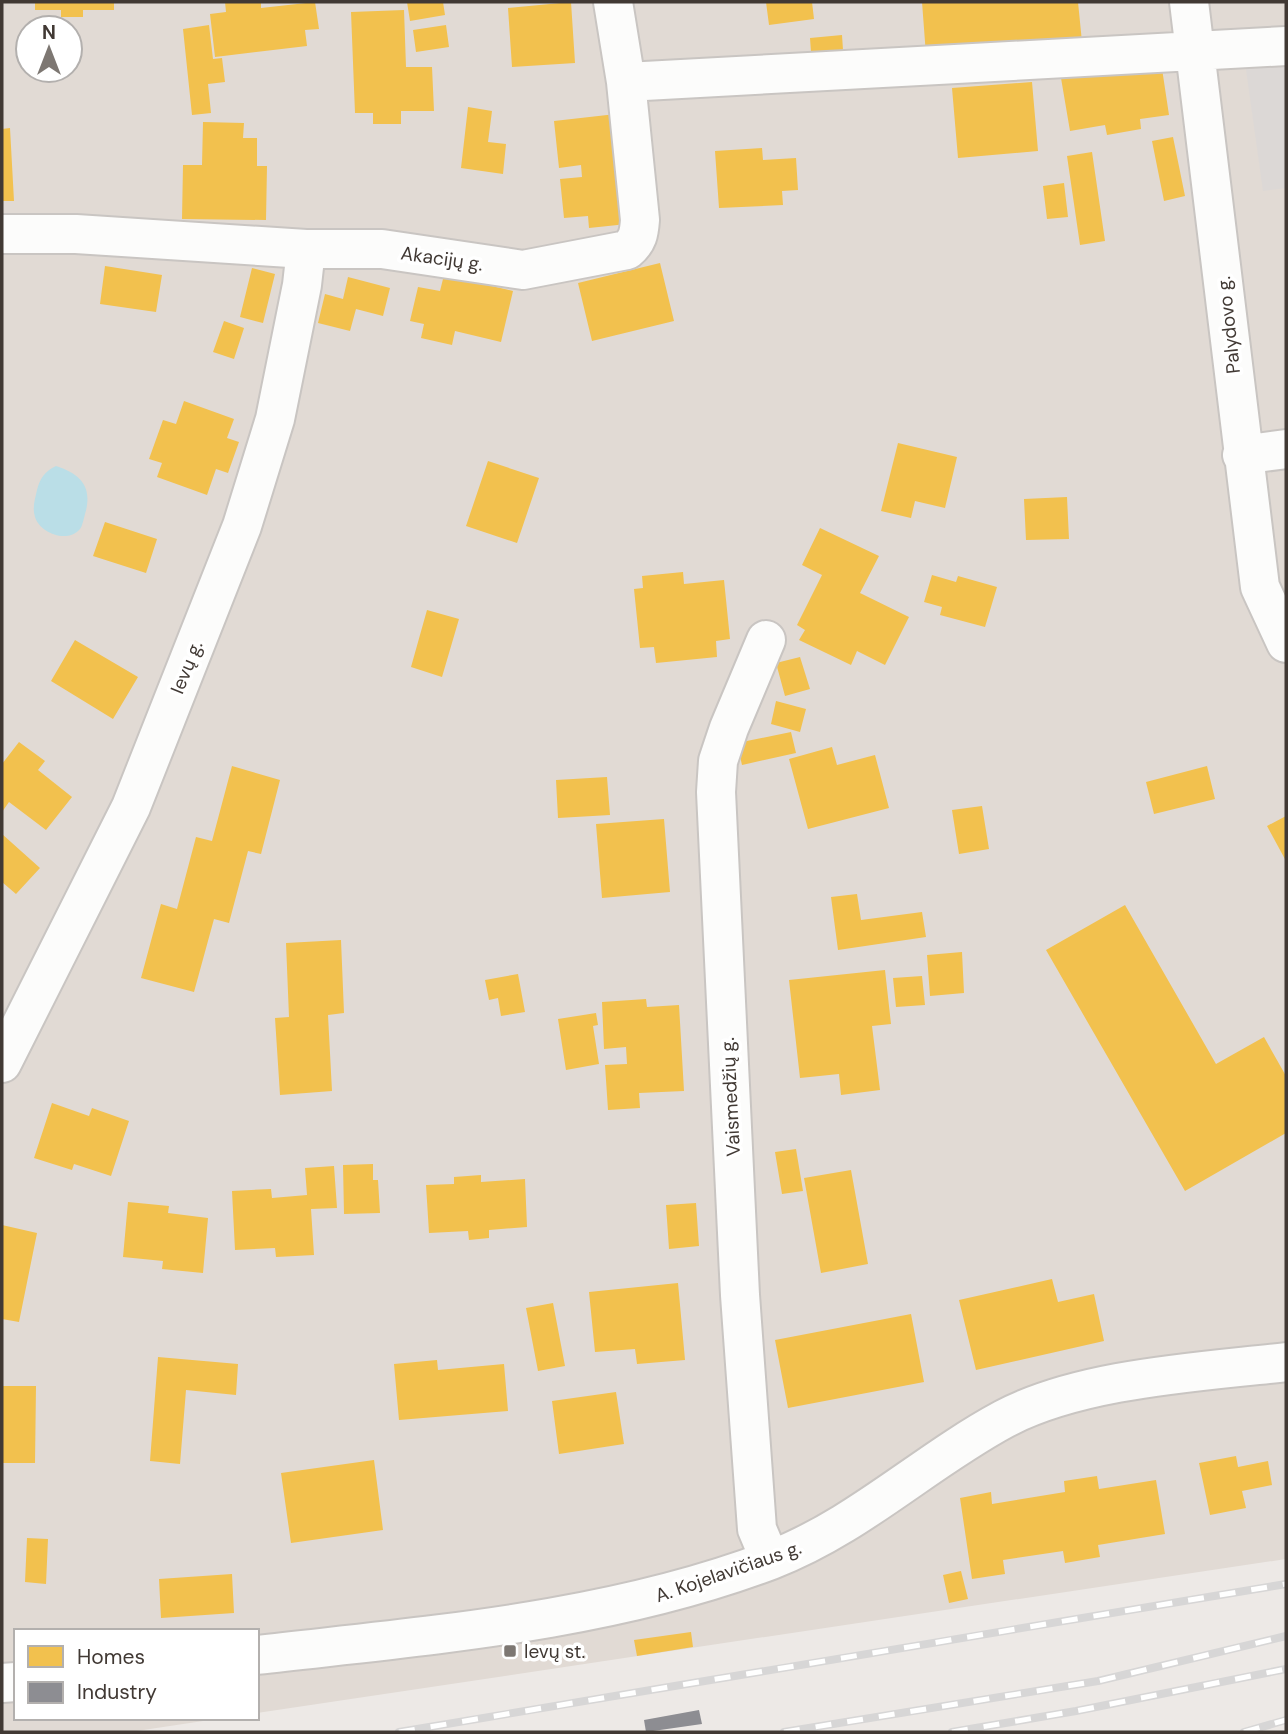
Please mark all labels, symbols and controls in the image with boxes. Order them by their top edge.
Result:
north arrow [14,14,84,84]
text: N [42,20,56,45]
street label: Akacijų g. [399,240,485,277]
street label: Palydovo g. [1211,275,1246,375]
street label: Ievų g. [165,637,208,697]
street label: Vaismedžių g. [715,1037,746,1157]
street label: A. Kojelavičiaus g. [652,1535,805,1608]
legend [14,1629,259,1720]
place label: Ievų st. [524,1639,585,1664]
text: Homes [77,1643,145,1671]
marker: Ievų st. [502,1643,518,1659]
text: Industry [77,1678,157,1706]

